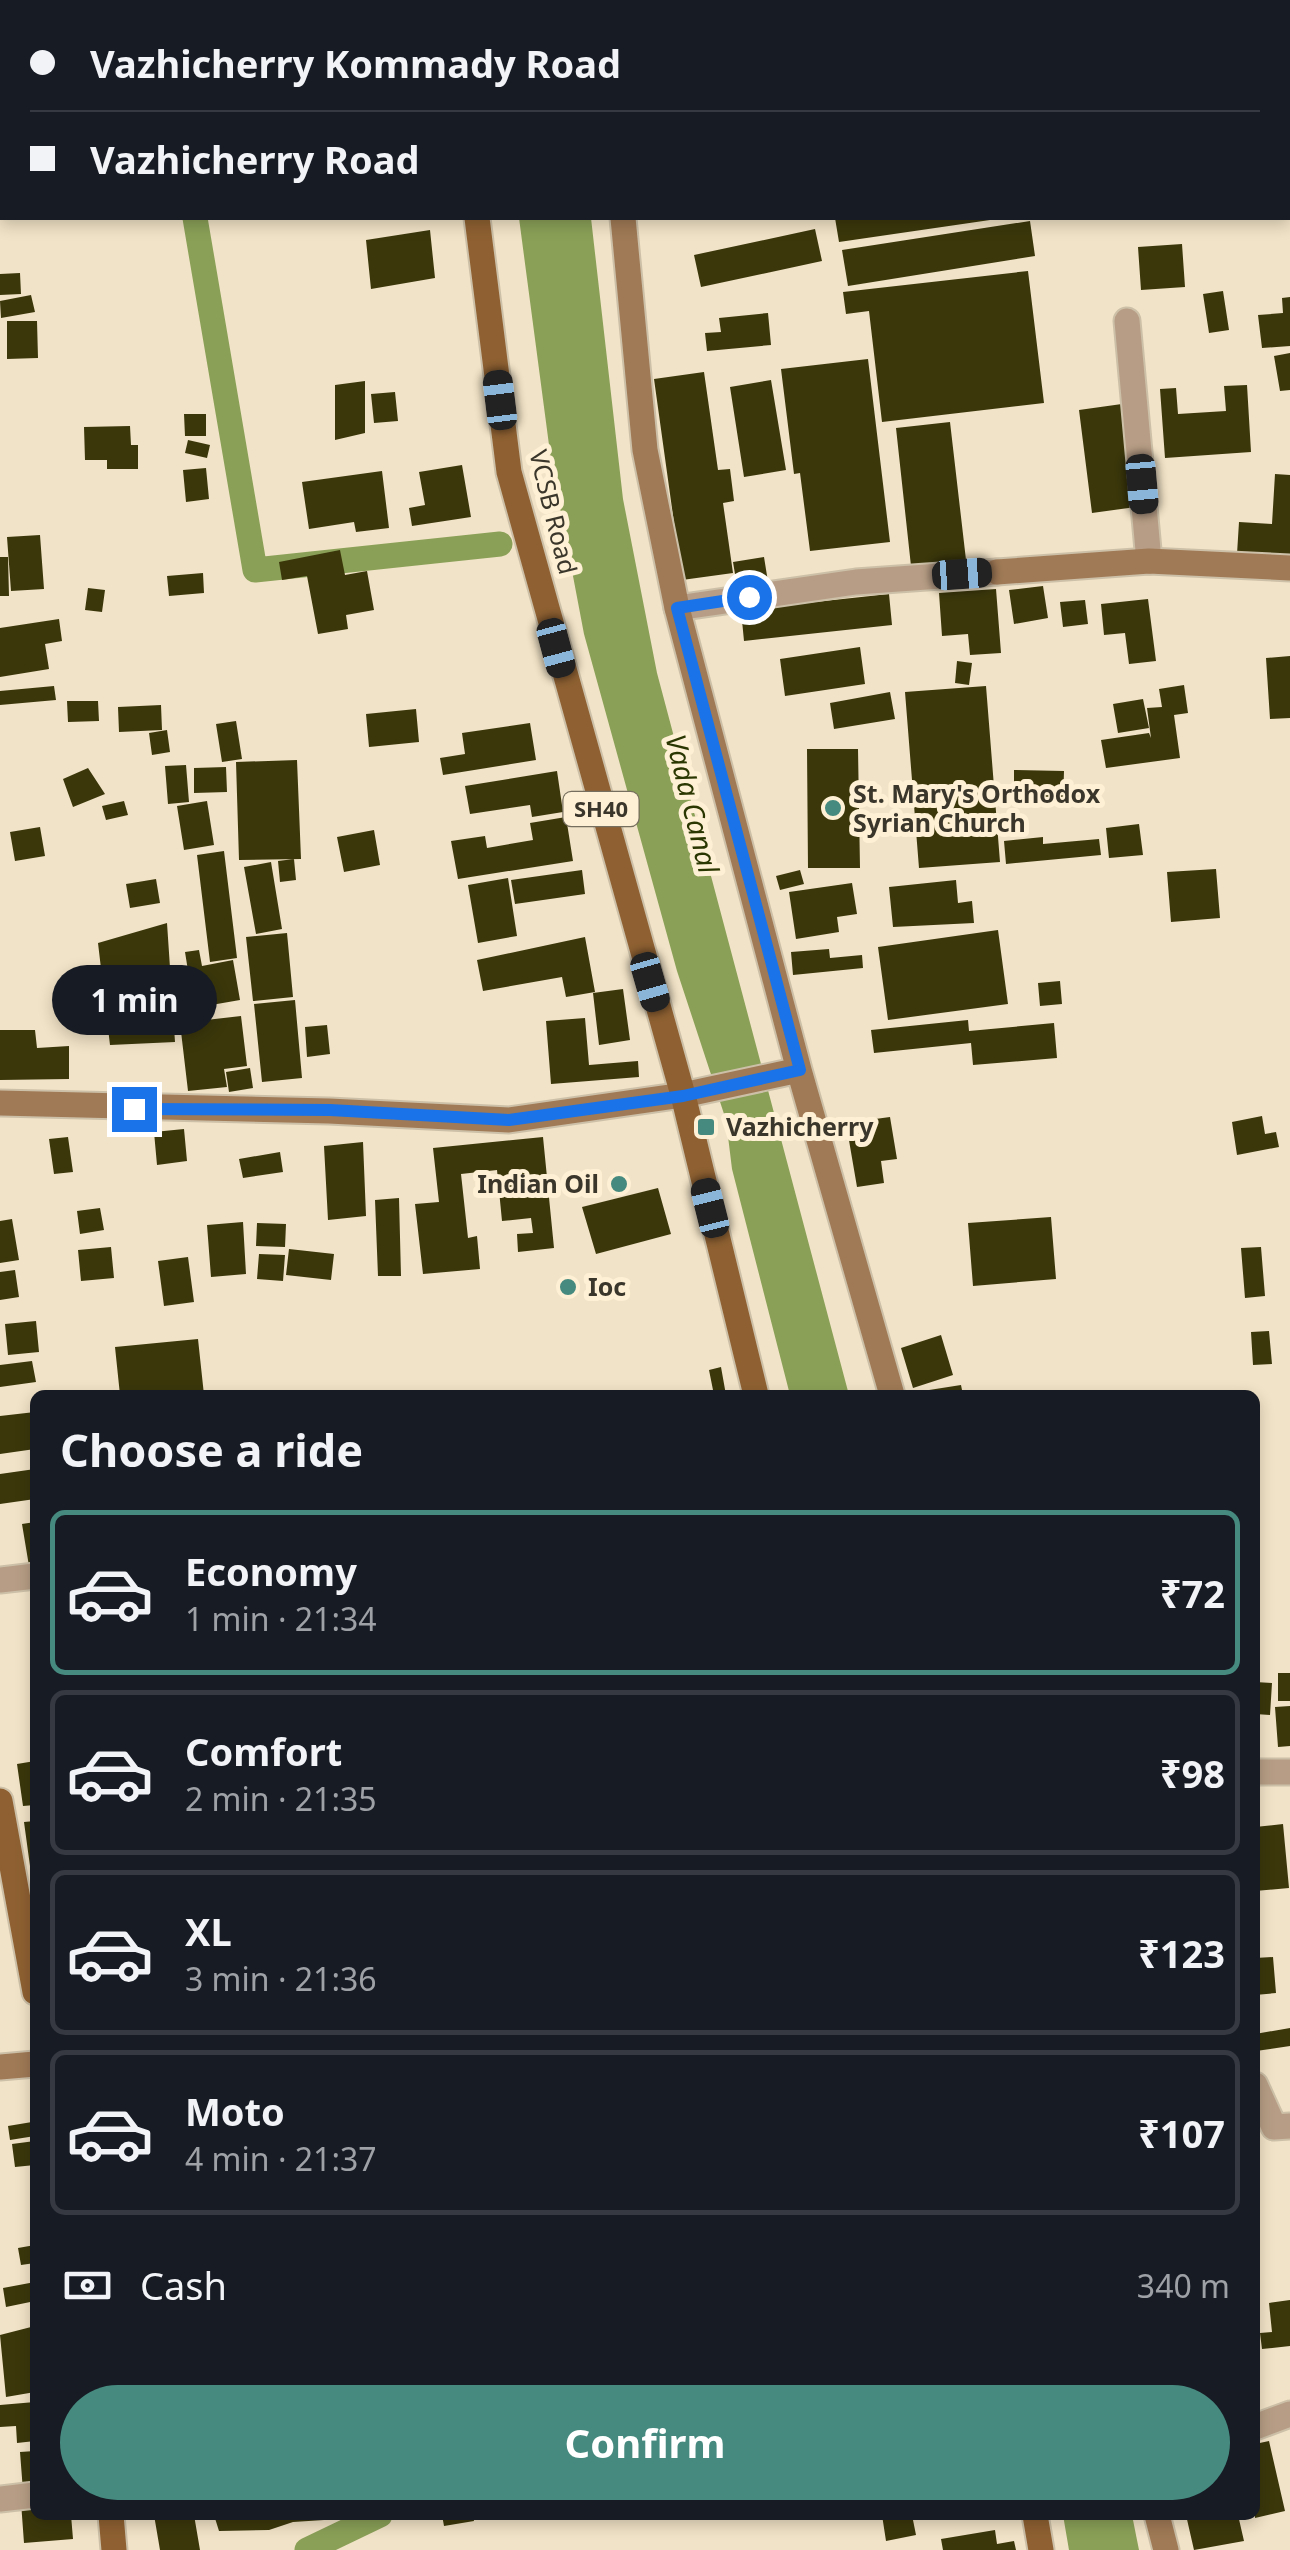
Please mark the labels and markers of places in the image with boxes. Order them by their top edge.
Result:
place label: St. Mary's Orthodox Syrian Church [853,776,1101,839]
marker: St. Mary's Orthodox Syrian Church [822,797,844,819]
place label: Vazhicherry [726,1109,874,1143]
marker: Vazhicherry [695,1116,717,1138]
place label: Indian Oil [477,1166,599,1200]
marker: Indian Oil [608,1173,630,1195]
place label: Ioc [588,1269,626,1303]
marker: Ioc [557,1276,579,1298]

